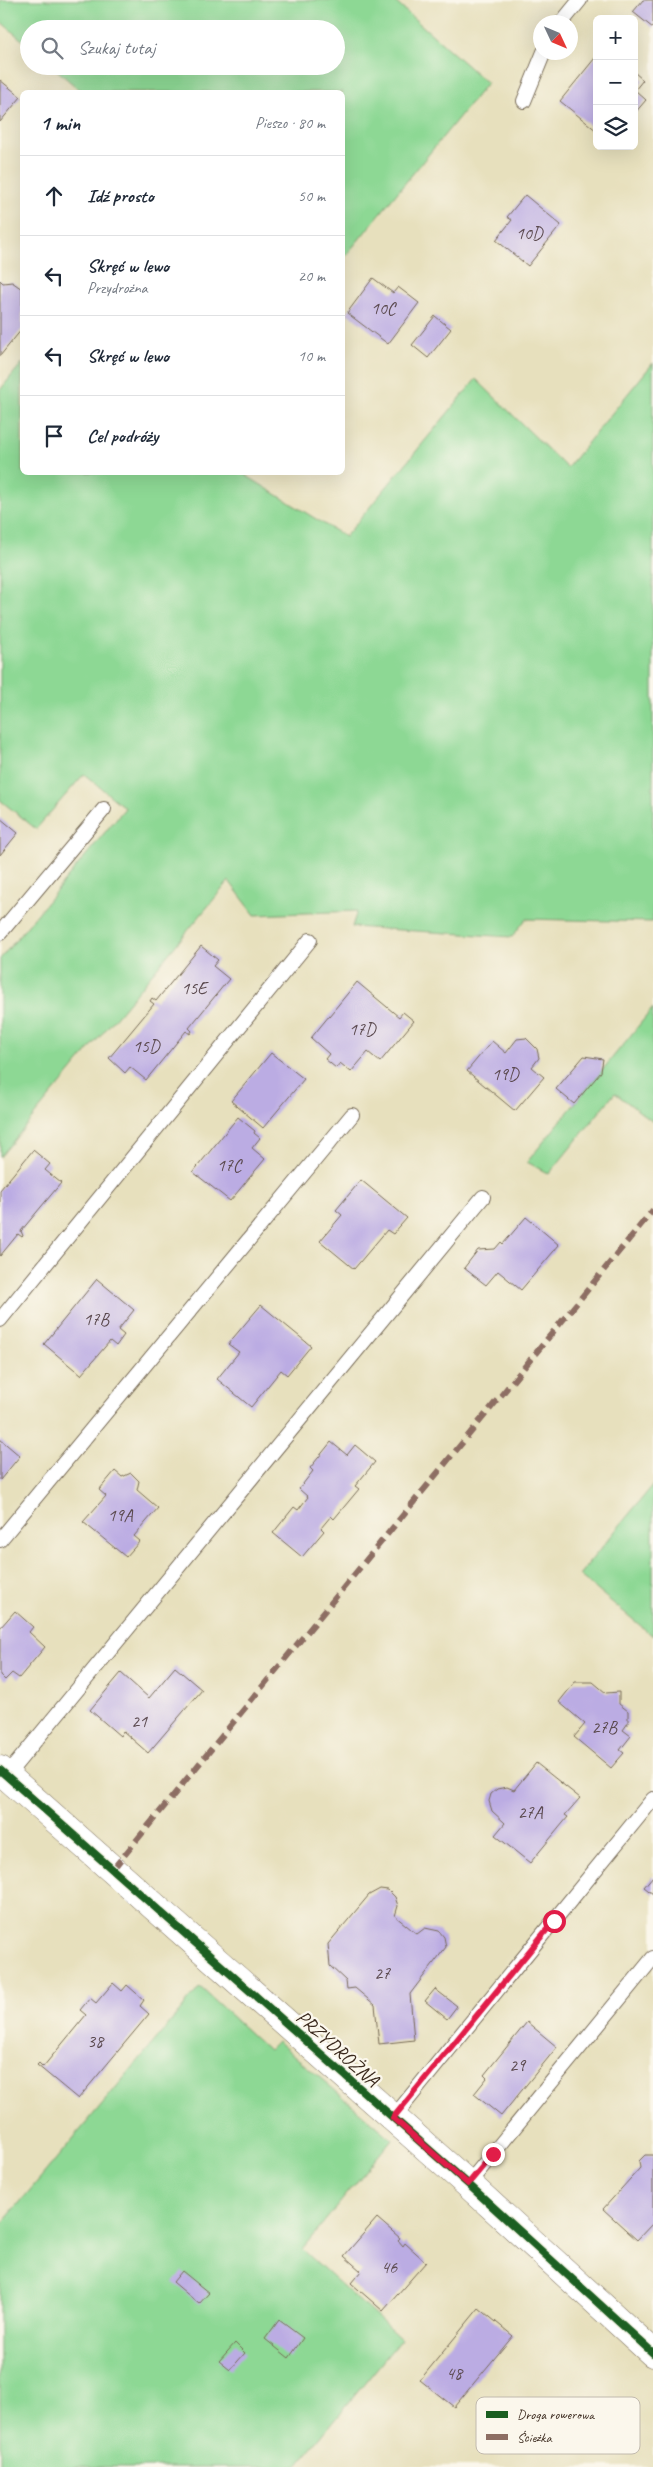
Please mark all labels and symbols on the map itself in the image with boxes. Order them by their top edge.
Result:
north arrow [533,15,578,60]
house number: 10D [516,222,544,244]
house number: 10C [371,297,398,319]
house number: 15E [181,977,209,999]
house number: 17D [349,1018,377,1040]
house number: 15D [133,1035,161,1057]
house number: 19D [492,1063,520,1085]
house number: 17C [217,1154,244,1176]
house number: 17B [83,1308,110,1330]
house number: 19A [107,1504,134,1526]
house number: 21 [131,1710,148,1732]
house number: 27B [591,1716,618,1738]
house number: 27A [517,1801,544,1823]
route start [543,1910,566,1933]
house number: 27 [374,1962,391,1984]
street label: PRZYDROŻNA [291,2005,385,2093]
house number: 38 [87,2030,105,2052]
house number: 29 [509,2054,527,2076]
route end [482,2143,505,2166]
house number: 46 [381,2256,398,2278]
house number: 48 [446,2362,464,2384]
legend [476,2397,640,2454]
text: Droga rowerowa [517,2406,595,2423]
text: Ścieżka [517,2429,552,2446]

